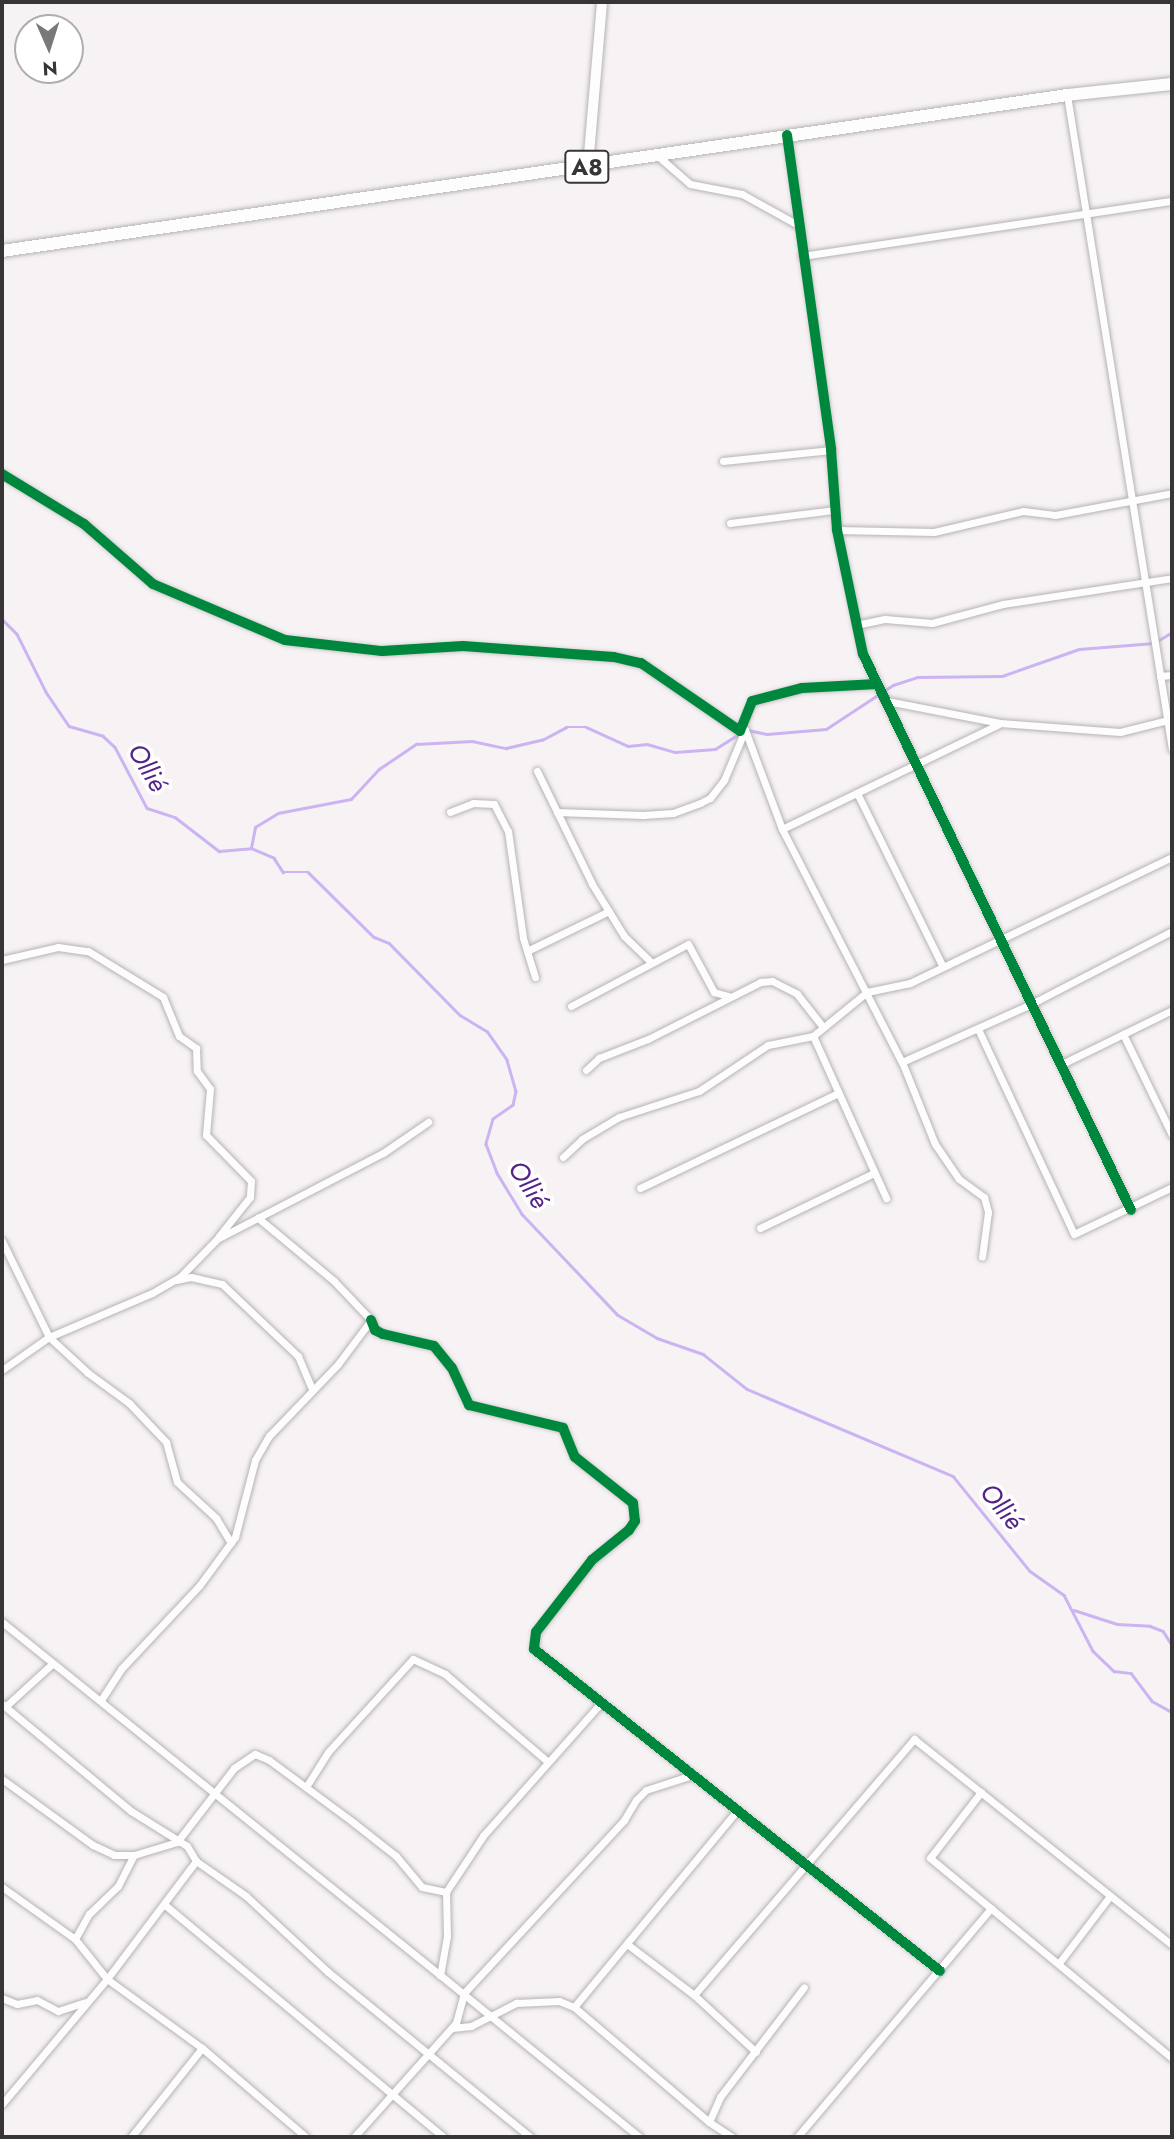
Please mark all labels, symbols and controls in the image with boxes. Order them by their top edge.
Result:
north arrow [14,14,84,84]
text: N [42,55,58,82]
road number: A8 [564,148,610,186]
water label: Ollié [120,738,174,798]
water label: Ollié [501,1155,555,1215]
water label: Ollié [973,1477,1029,1537]

